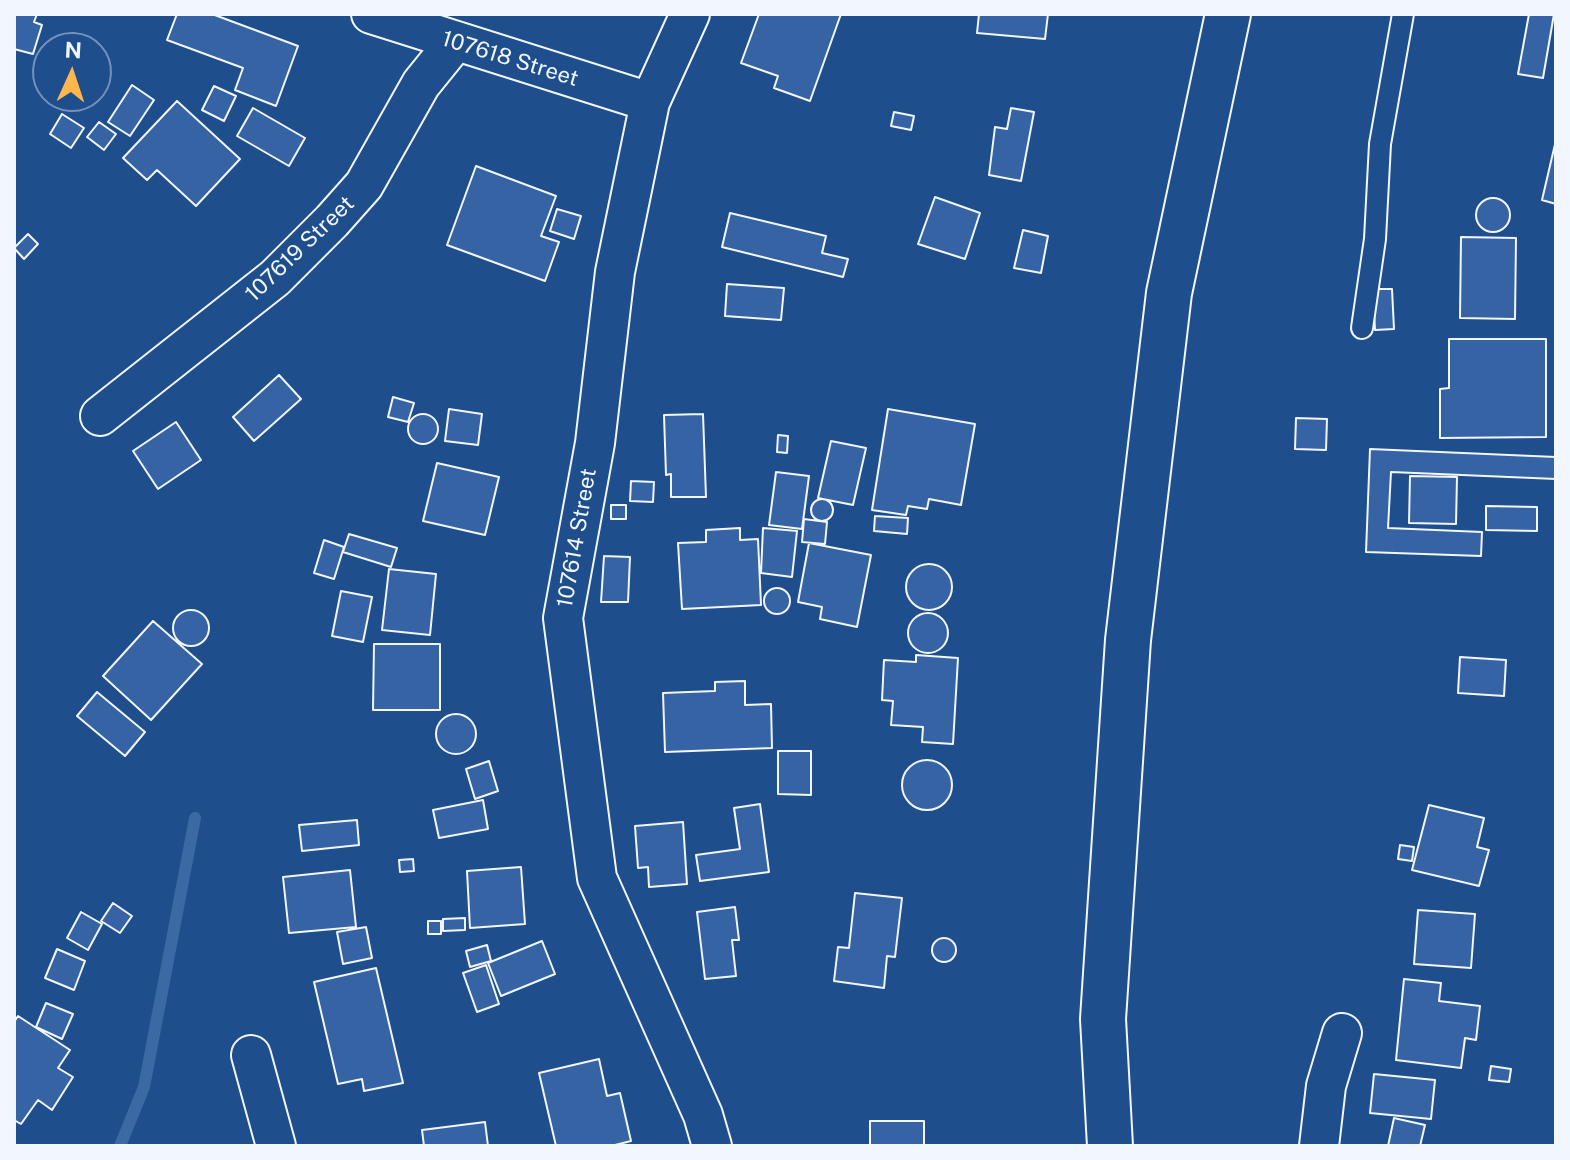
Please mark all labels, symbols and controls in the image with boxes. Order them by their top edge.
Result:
street label: 107618 Street [439,26,581,92]
north arrow [32,32,112,112]
text: N [64,37,82,63]
street label: 107619 Street [240,191,360,307]
street label: 107614 Street [552,466,602,610]

